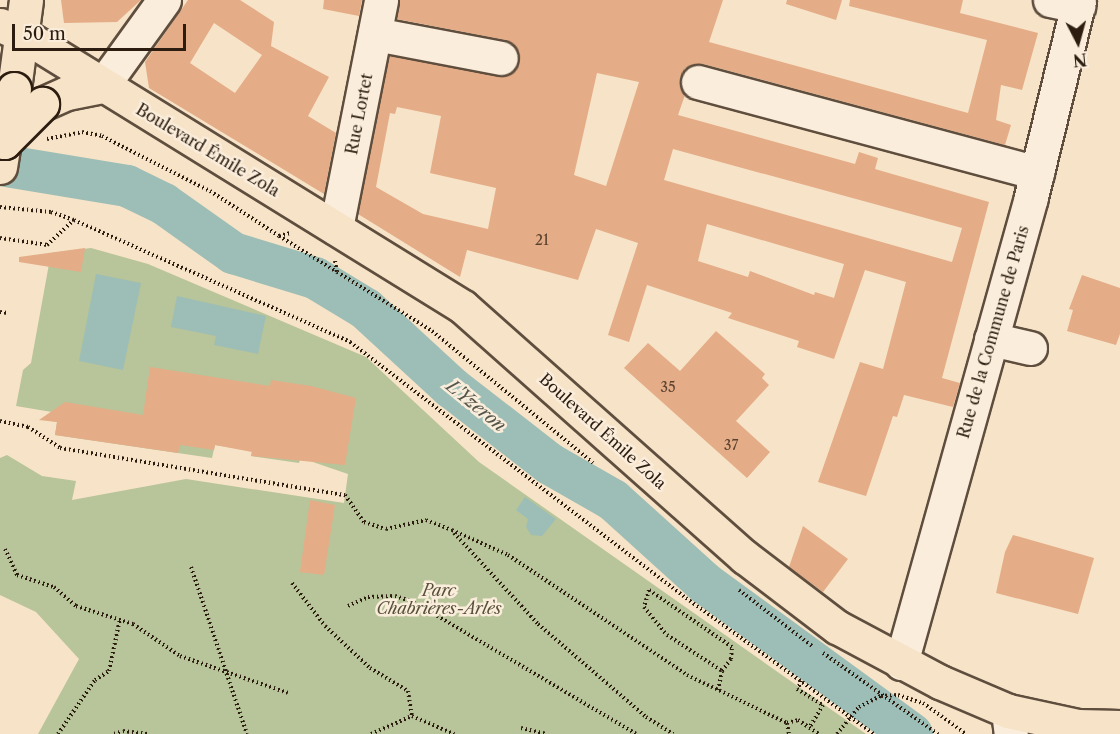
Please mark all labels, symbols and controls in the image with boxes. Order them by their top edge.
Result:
scale bar [15,12,189,50]
north arrow [1048,12,1108,72]
text: 50 m [23,23,66,45]
text: N [1072,49,1088,71]
street label: Rue Lortet [342,72,376,156]
street label: Boulevard Émile Zola [133,100,283,200]
street label: Rue de la Commune de Paris [953,223,1033,441]
house number: 21 [535,232,549,248]
street label: Boulevard Émile Zola [536,369,670,493]
water label: L'Yzeron [442,375,510,437]
house number: 35 [660,379,676,395]
house number: 37 [724,437,738,453]
park label: Parc Chabrières-Arlès [377,580,501,618]

